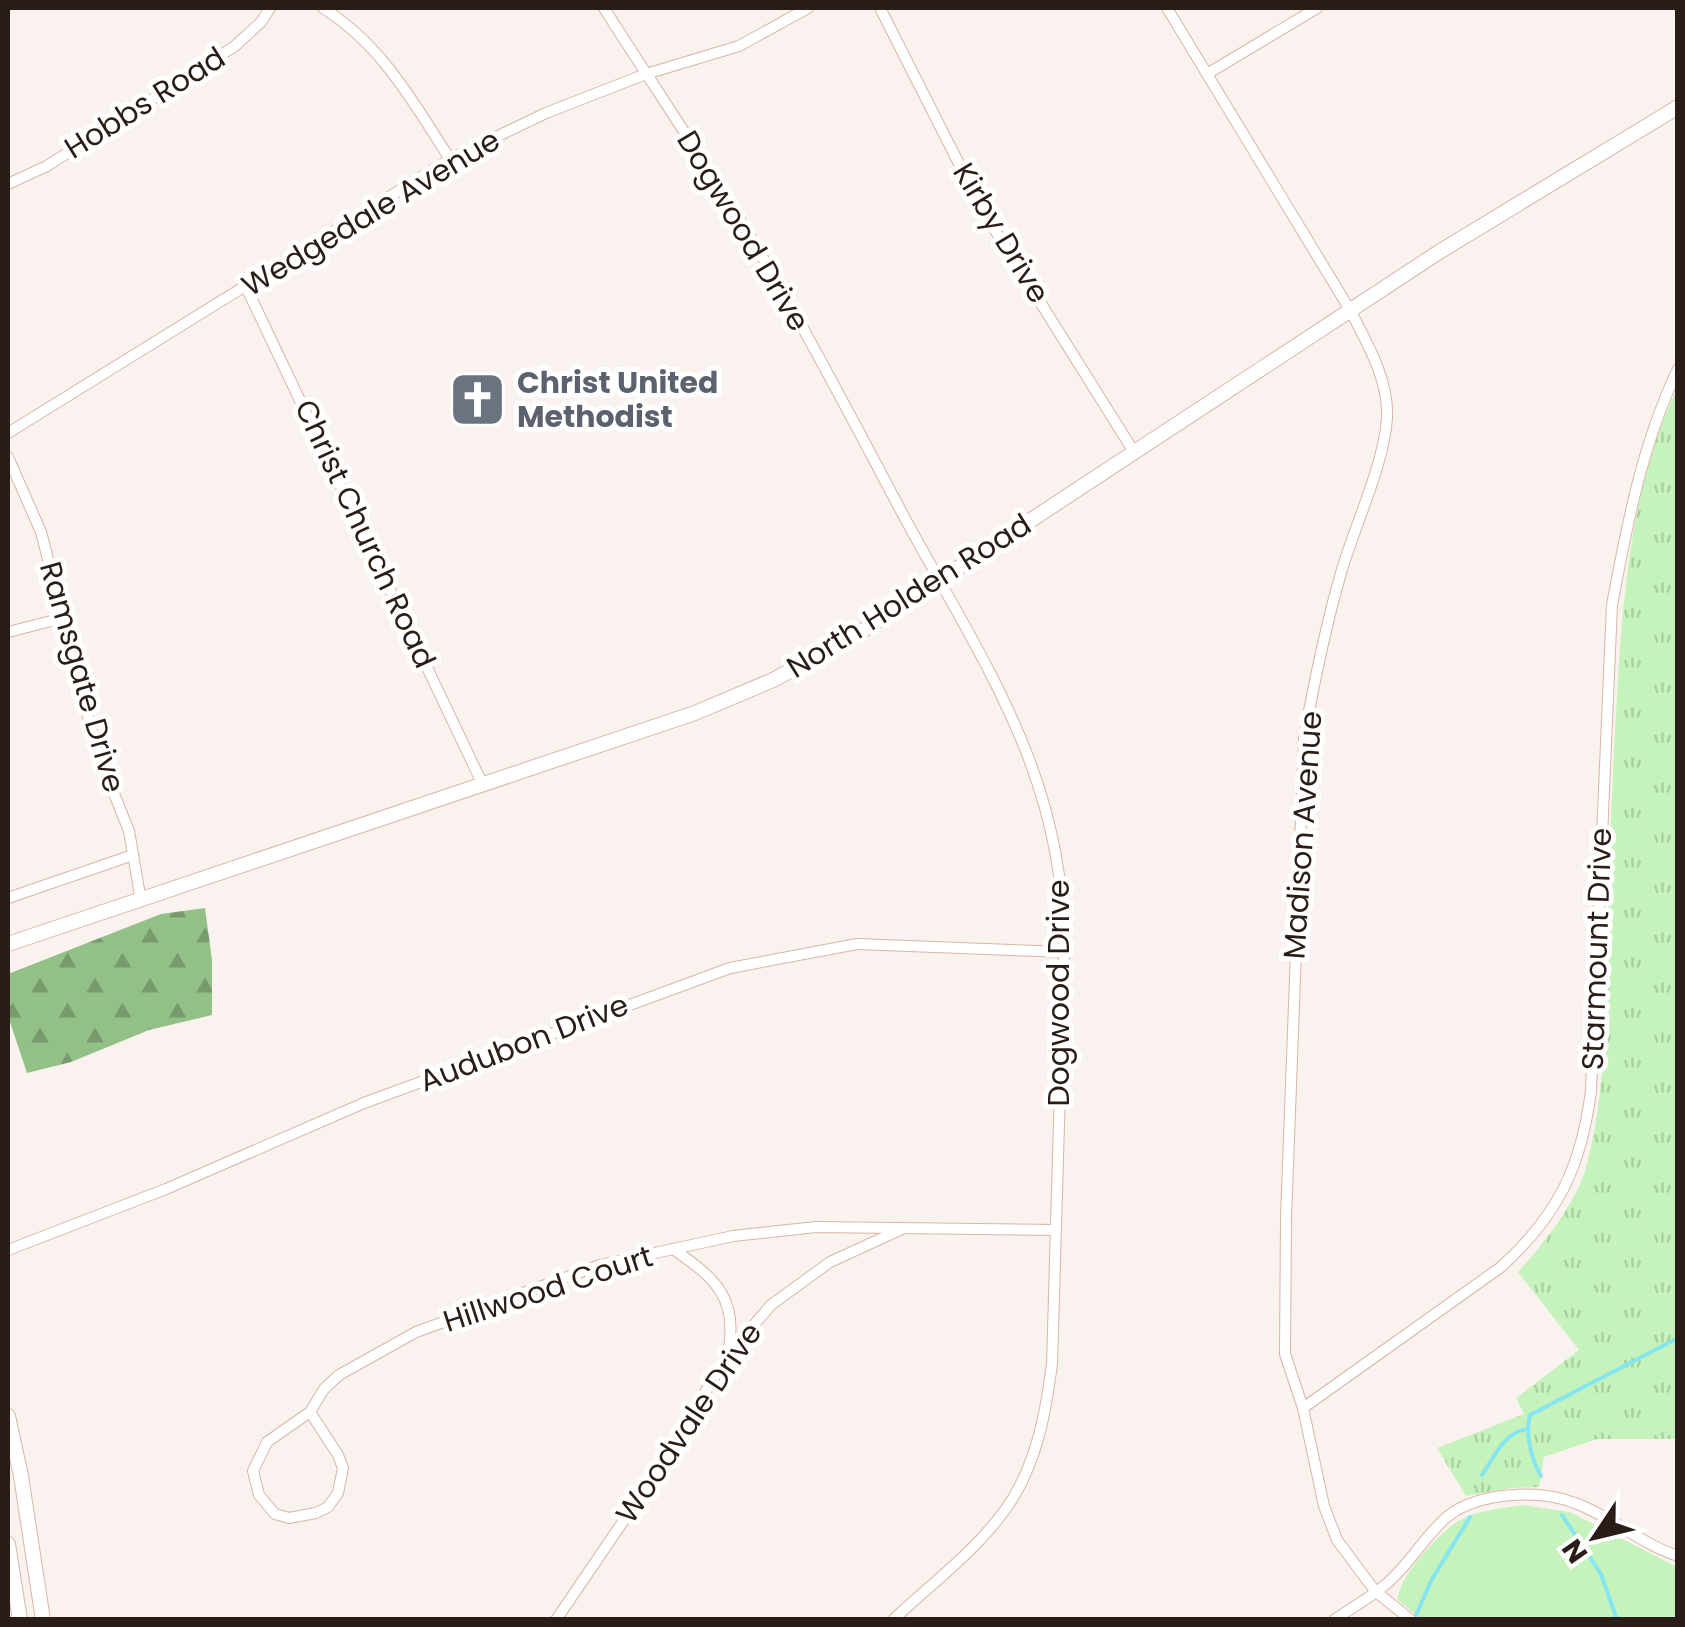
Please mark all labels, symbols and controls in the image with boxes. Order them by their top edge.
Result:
street label: Hobbs Road [56,36,233,169]
street label: Wedgedale Avenue [234,118,508,307]
street label: Dogwood Drive [666,122,820,339]
street label: Kirby Drive [943,154,1060,311]
place label: Christ United Methodist [517,361,718,438]
church icon: Christ United Methodist [448,370,508,430]
street label: Christ Church Road [284,393,447,675]
street label: North Holden Road [778,503,1039,688]
street label: Ramsgate Drive [29,556,136,797]
street label: Madison Avenue [1272,710,1333,960]
street label: Starmount Drive [1571,827,1622,1071]
street label: Dogwood Drive [1037,879,1080,1107]
street label: Audubon Drive [413,983,635,1102]
street label: Hillwood Court [438,1234,658,1343]
street label: Woodvale Drive [605,1314,772,1532]
north arrow [1545,1487,1645,1587]
text: N [1553,1531,1597,1571]

